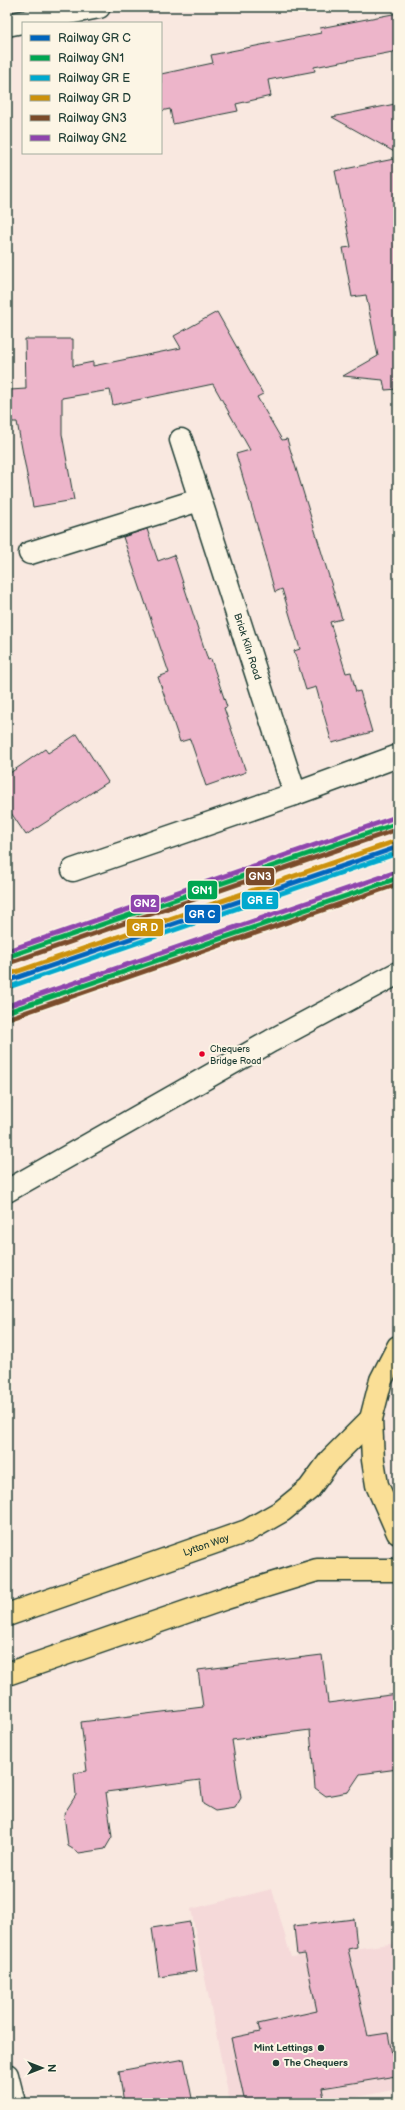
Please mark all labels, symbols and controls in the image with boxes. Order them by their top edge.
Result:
legend [22,22,162,154]
text: Railway GR C [58,31,131,46]
text: Railway GN1 [58,51,124,66]
text: Railway GR E [58,71,130,86]
text: Railway GR D [58,91,131,106]
text: Railway GN3 [58,111,127,126]
text: Railway GN2 [58,131,127,146]
street label: Brick Kiln Road [231,612,264,682]
line badge: GN3 [245,867,275,886]
text: GN3 [249,870,272,883]
line badge: GN1 [187,880,218,900]
text: GN1 [192,884,212,897]
line badge: GR E [241,891,279,910]
line badge: GN2 [130,894,160,913]
text: GR E [247,894,273,907]
text: GN2 [134,897,157,910]
line badge: GR C [184,904,221,924]
text: GR C [189,908,215,921]
line badge: GR D [126,918,164,937]
text: GR D [132,921,158,934]
place label: Chequers Bridge Road [210,1044,261,1067]
marker: Chequers Bridge Road [197,1049,207,1059]
street label: Lytton Way [181,1532,231,1559]
place label: Mint Lettings [254,2042,313,2054]
marker: Mint Lettings [316,2043,326,2053]
north arrow [22,2048,62,2088]
place label: The Chequers [284,2057,348,2069]
marker: The Chequers [271,2058,281,2068]
text: N [45,2064,58,2072]

